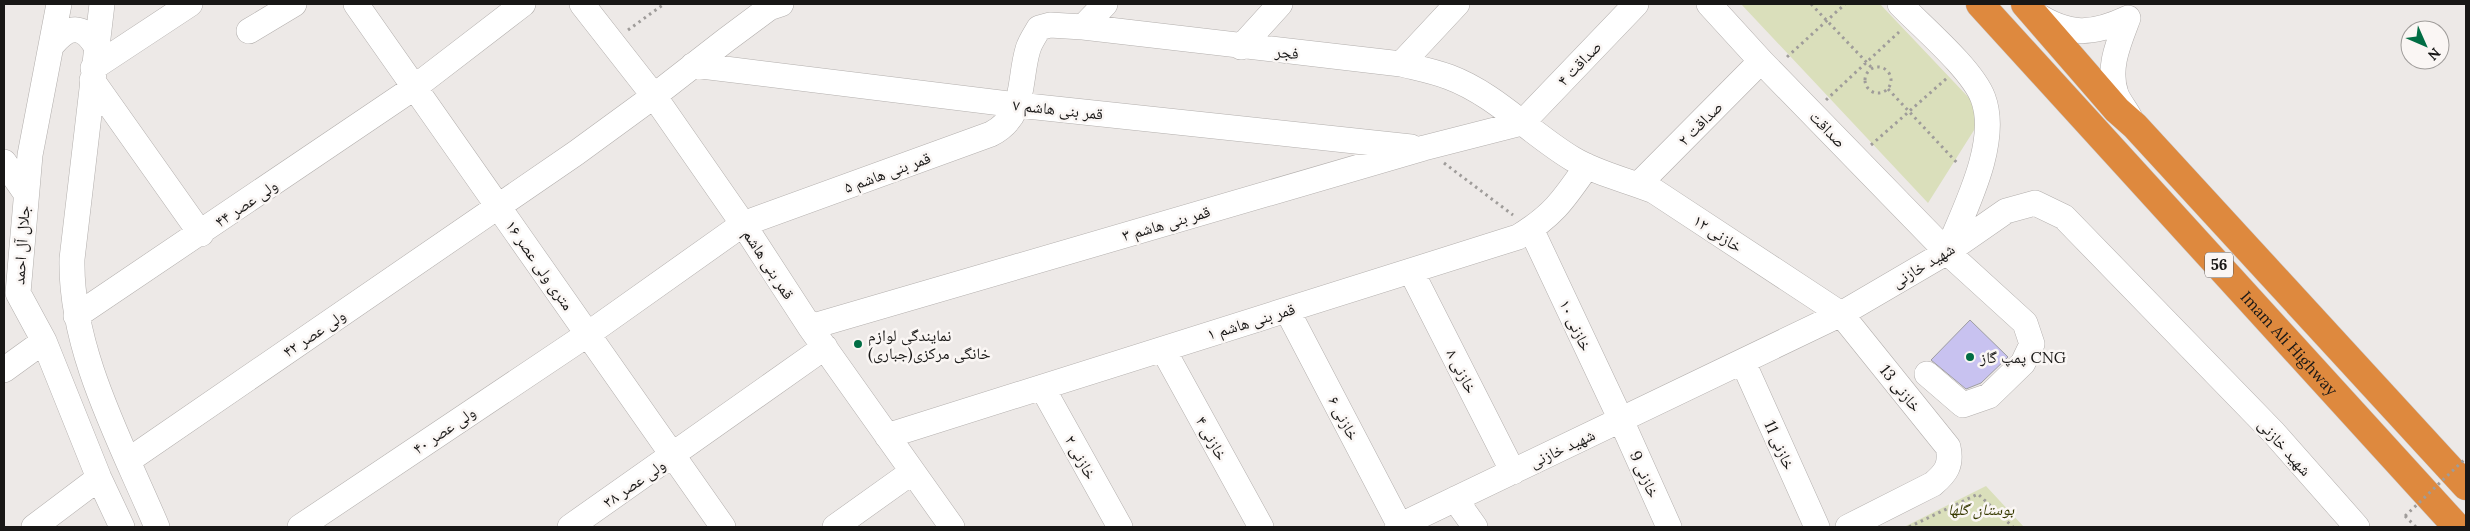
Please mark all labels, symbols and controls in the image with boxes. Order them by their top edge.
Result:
north arrow [2400,20,2450,70]
street label: صداقت ۴ [1553,36,1605,90]
street label: فجر [1273,41,1300,63]
text: N [2424,44,2444,65]
street label: قمر بنی هاشم ۷ [1012,94,1104,125]
street label: صداقت ۲ [1673,96,1727,150]
street label: صداقت [1806,106,1850,152]
street label: قمر بنی هاشم ۵ [841,147,933,198]
street label: ولی عصر ۴۴ [211,175,282,232]
street label: قمر بنی هاشم ۳ [1120,201,1213,246]
street label: جلال آل احمد [8,205,35,285]
street label: خازنی ۱۲ [1689,210,1746,257]
street label: ۱۶ متری ولی عصر [501,216,578,314]
street label: قمر بنی هاشم [738,225,799,303]
street label: شهید خازنی [1888,238,1959,292]
road number: 56 [2205,252,2233,278]
street label: Imam Ali Highway [2237,287,2342,400]
street label: خازنی ۱۰ [1555,296,1597,354]
street label: قمر بنی هاشم ۱ [1205,298,1298,345]
street label: ولی عصر ۴۲ [279,305,350,362]
place label: نمایندگی لوازم خانگی مرکزی(جباری) [868,325,991,364]
marker: نمایندگی لوازم خانگی مرکزی(جباری) [852,338,864,350]
street label: خازنی ۸ [1441,345,1482,397]
place label: پمپ گاز CNG [1979,347,2066,367]
marker: پمپ گاز CNG [1964,351,1976,363]
street label: خازنی 13 [1875,360,1926,416]
street label: خازنی ۶ [1323,392,1364,444]
street label: ولی عصر ۴۰ [409,402,480,459]
street label: خازنی ۴ [1191,413,1232,464]
street label: شهید خازنی [2253,414,2316,480]
street label: خازنی 11 [1759,417,1800,473]
street label: شهید خازنی [1526,424,1598,473]
street label: خازنی ۲ [1060,432,1101,483]
street label: خازنی 9 [1625,447,1664,501]
street label: ولی عصر ۳۸ [599,454,670,513]
park label: بوستان گلها [1948,499,2015,520]

